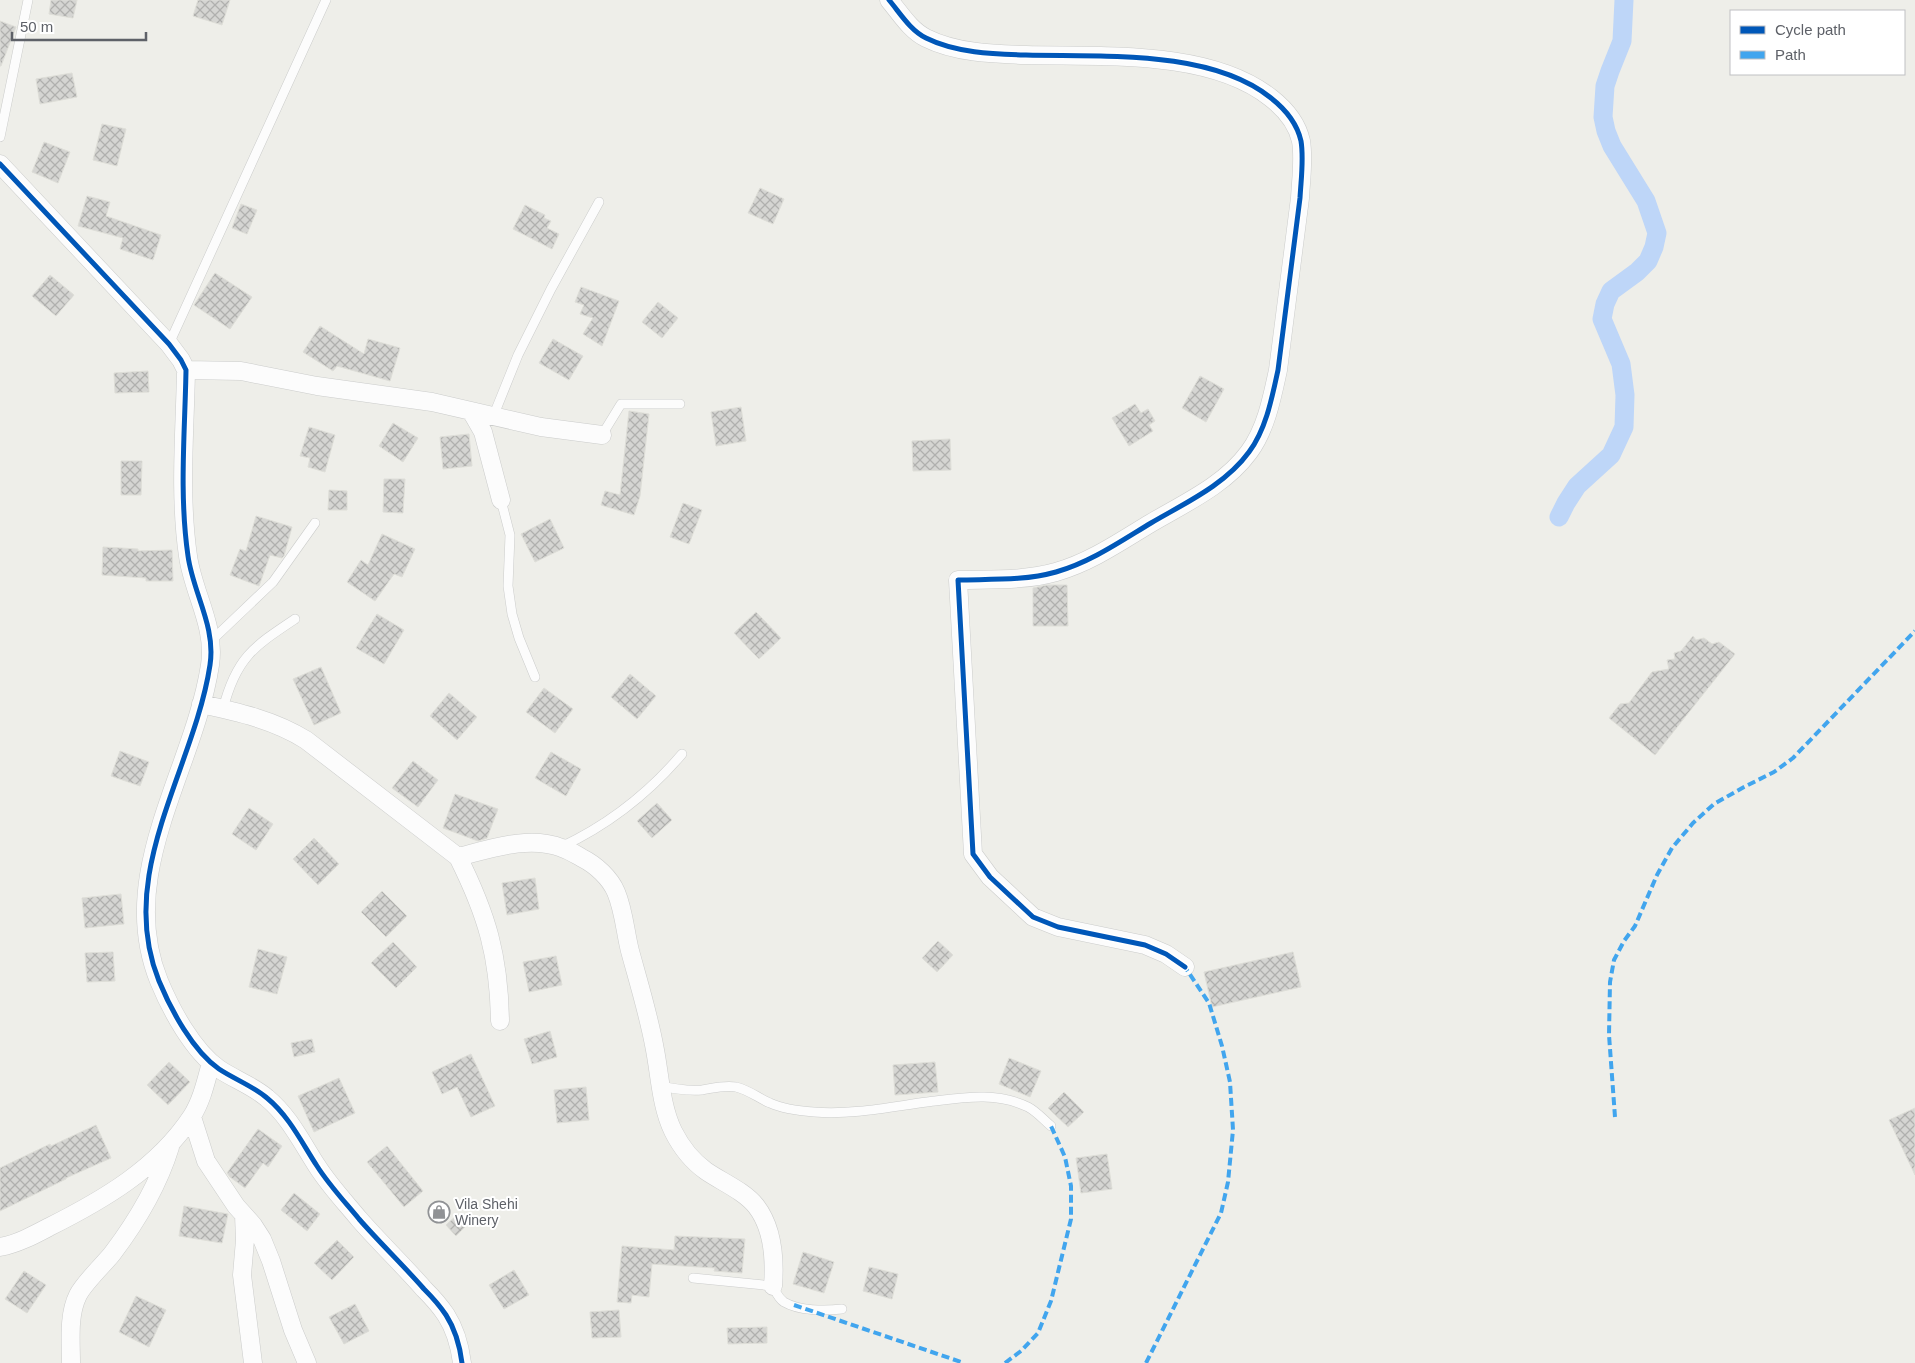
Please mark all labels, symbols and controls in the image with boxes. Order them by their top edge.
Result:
scale bar [12,10,146,42]
legend [1730,10,1905,75]
text: 50 m [20,18,53,35]
text: Cycle path [1775,21,1846,38]
text: Path [1775,46,1806,63]
place label: Vila Shehi Winery [455,1196,518,1228]
shop icon: Vila Shehi Winery [427,1200,451,1224]

